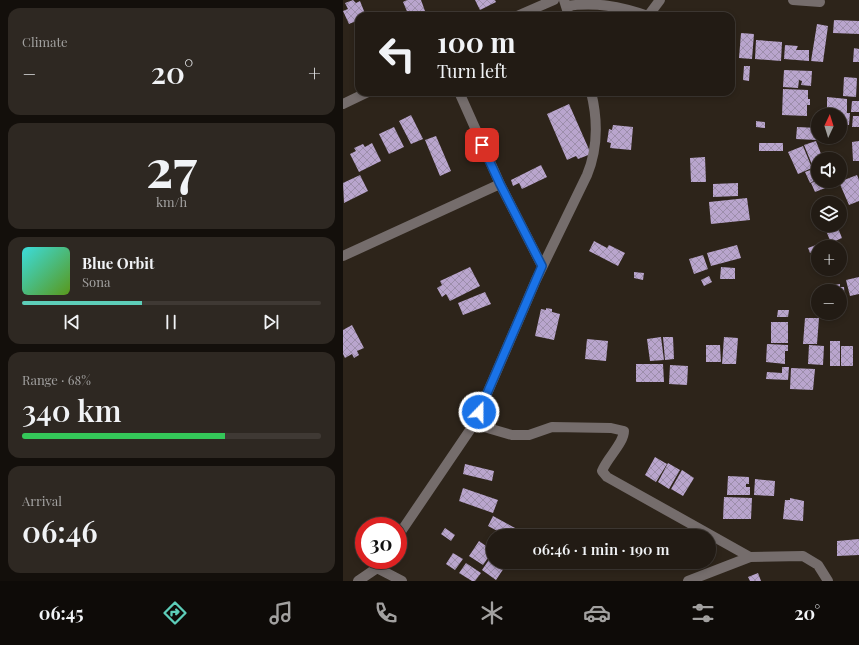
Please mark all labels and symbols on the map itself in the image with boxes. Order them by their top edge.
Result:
north arrow [811,108,847,144]
pin [465,128,499,162]
position arrow [458,391,500,433]
speed limit sign: 30 [355,517,407,569]

